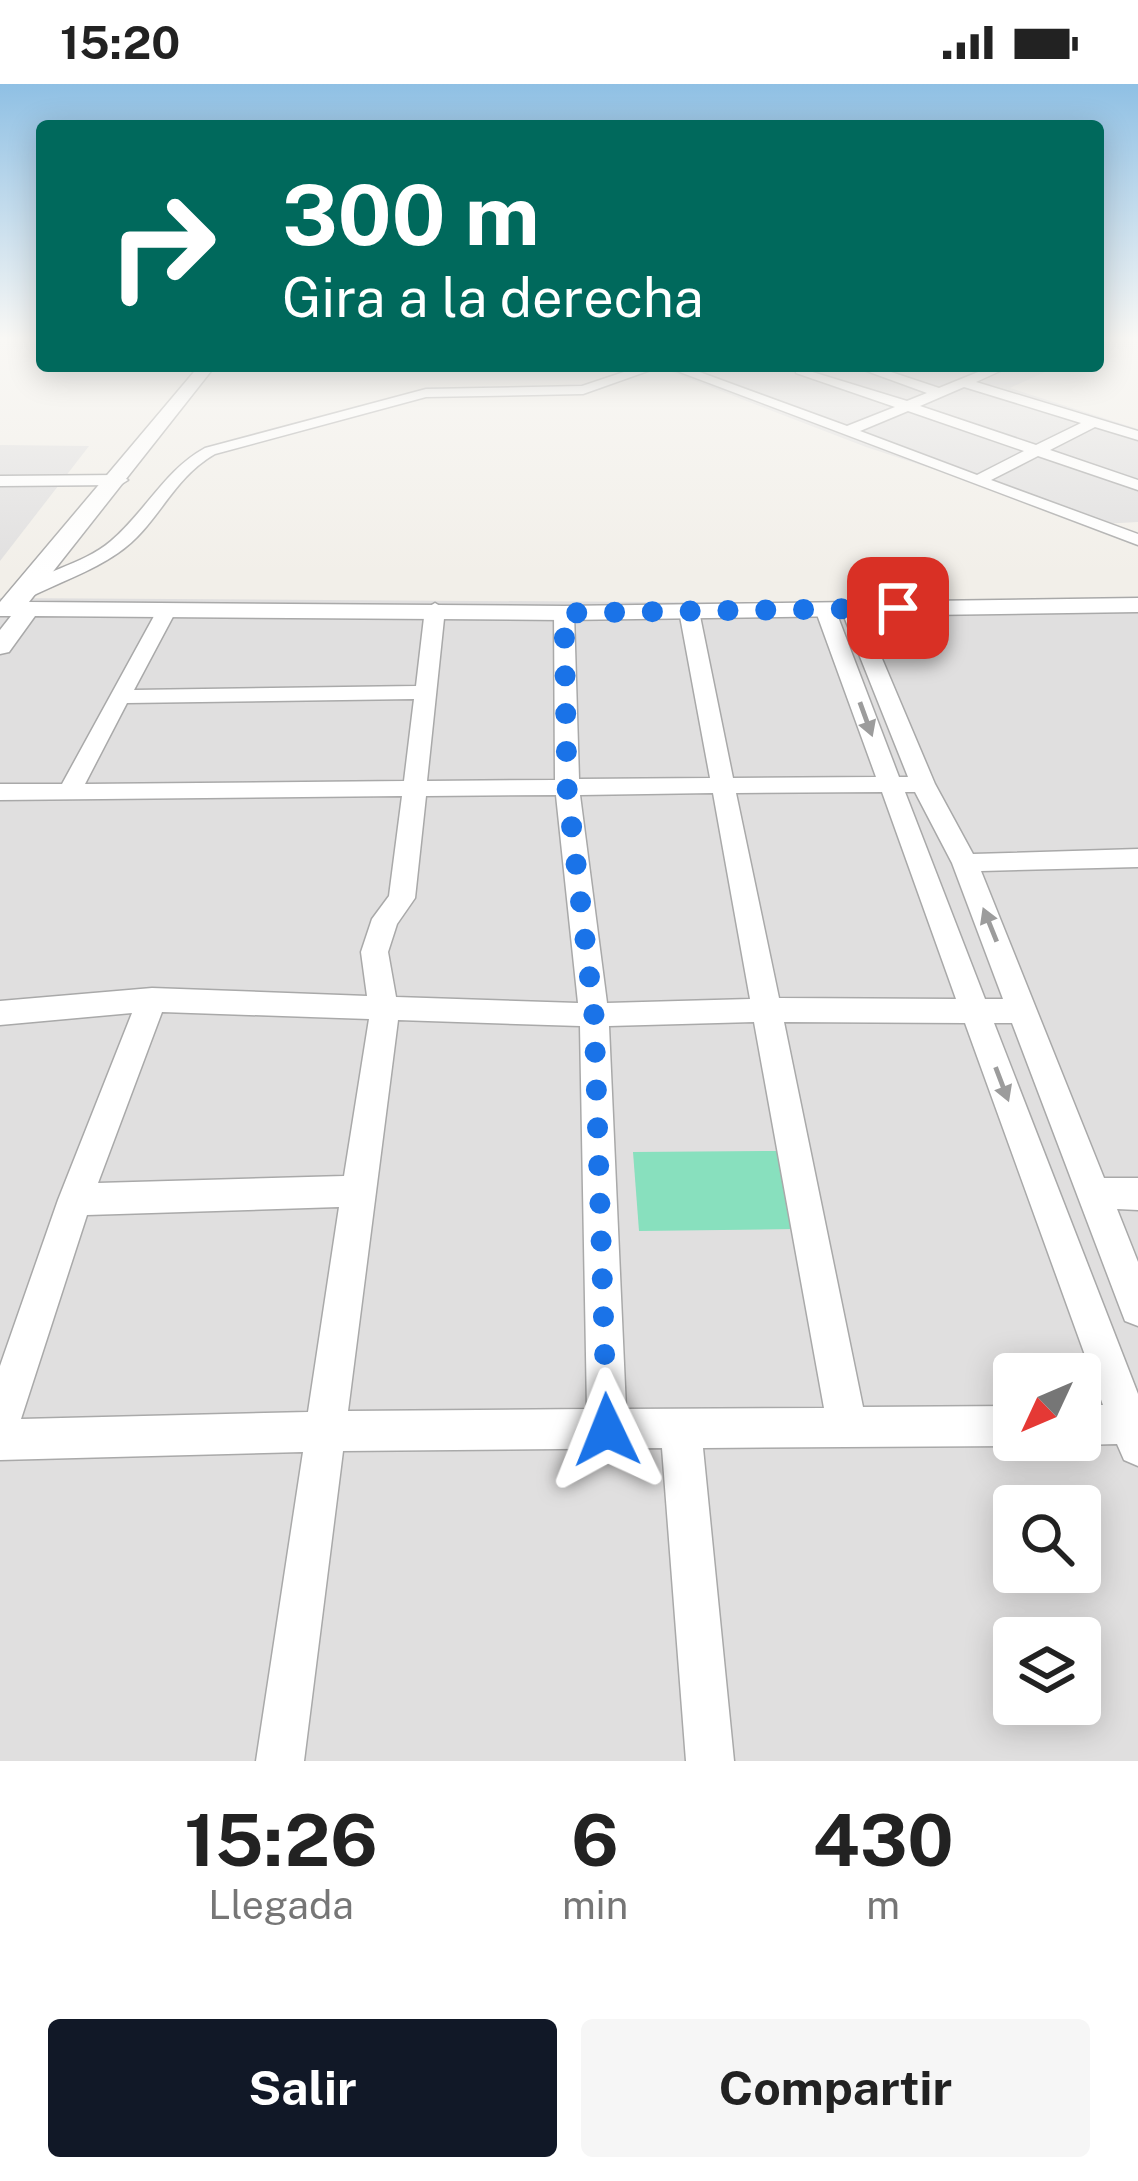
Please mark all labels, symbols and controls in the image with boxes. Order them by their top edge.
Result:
text: 15:20 [60,16,180,69]
text: 300 m [282,165,540,264]
icon: right [84,168,240,324]
text: Gira a la derecha [282,266,704,329]
pin [847,557,949,659]
icon: arrive [865,575,931,641]
one-way arrow [858,701,876,737]
one-way arrow [980,906,999,942]
one-way arrow [993,1067,1012,1103]
north arrow [993,1353,1101,1461]
map controls [993,1353,1101,1725]
position arrow [544,1367,670,1493]
button: search [993,1485,1101,1593]
button: layers [993,1617,1101,1725]
text: 15:26 [184,1798,378,1882]
text: 6 [571,1798,619,1882]
text: 430 [812,1798,954,1882]
text: Llegada [208,1882,354,1928]
text: min [562,1882,628,1928]
text: m [866,1882,900,1928]
button: Salir [48,2019,557,2157]
button: Compartir [581,2019,1090,2157]

